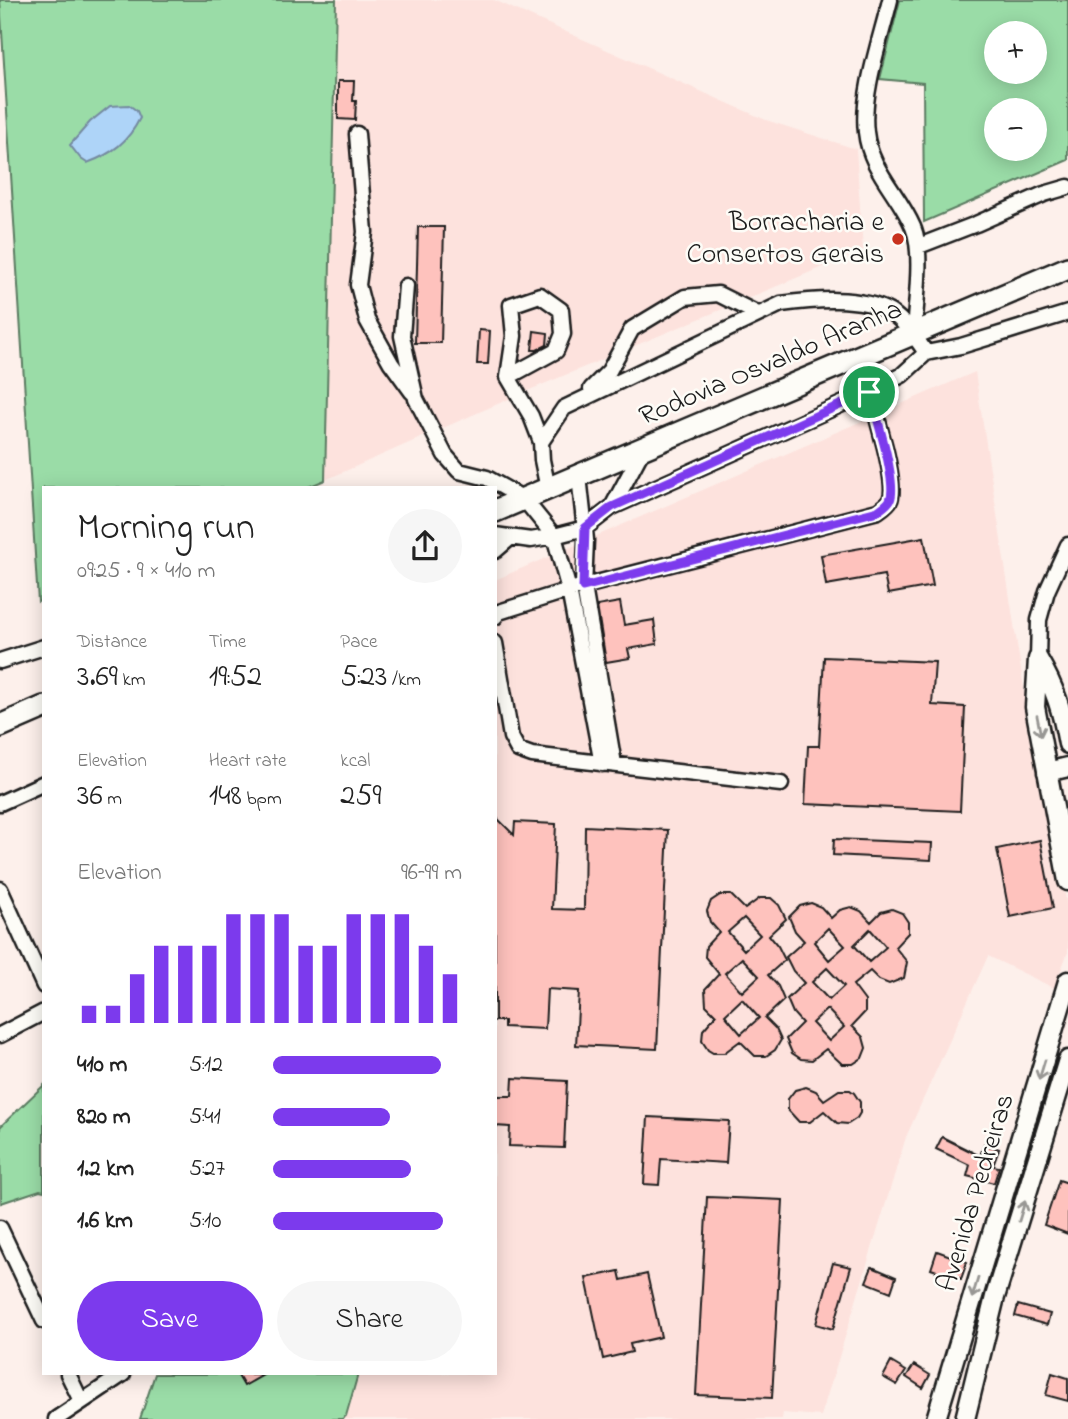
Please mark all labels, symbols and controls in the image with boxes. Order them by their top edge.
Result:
map controls [984,21,1047,161]
button: + [984,21,1047,84]
button: − [984,98,1047,161]
place label: Borracharia e Consertos Gerais [686,203,884,276]
marker: Borracharia e Consertos Gerais [890,231,906,247]
street label: Rodovia Osvaldo Aranha [633,290,909,438]
pin [839,362,899,422]
icon: arrive [850,373,888,411]
text: Morning run [77,501,255,557]
button: share [388,509,462,583]
text: 09:25 · 9 × 410 m [77,555,215,588]
text: Distance [77,629,147,656]
text: Time [209,629,246,656]
text: Pace [340,629,377,656]
text: 3.69 [77,656,118,700]
text: 19:52 [209,656,262,700]
text: 5:23 [340,656,387,700]
text: km [118,667,146,694]
text: /km [387,667,421,694]
one-way arrow [1032,714,1046,737]
text: Elevation [77,748,147,775]
text: Heart rate [209,748,287,775]
text: kcal [340,748,371,775]
text: 36 [77,775,103,819]
text: 148 [209,775,242,819]
text: 259 [340,775,381,819]
text: m [103,786,122,813]
text: bpm [242,786,282,813]
text: Elevation [77,857,162,890]
text: 96–99 m [401,857,462,890]
text: 410 m [77,1049,127,1082]
text: 5:12 [189,1049,223,1082]
one-way arrow [1035,1059,1048,1081]
street label: Avenida Pedreiras [927,1089,1027,1297]
text: 820 m [77,1101,131,1134]
text: 5:41 [189,1101,221,1134]
text: 1.2 km [77,1153,134,1186]
text: 5:27 [189,1153,225,1186]
one-way arrow [1016,1201,1029,1223]
text: 1.6 km [77,1205,133,1238]
text: 5:10 [189,1205,221,1238]
one-way arrow [968,1276,981,1298]
button: Save [77,1281,263,1361]
button: Share [277,1281,462,1361]

